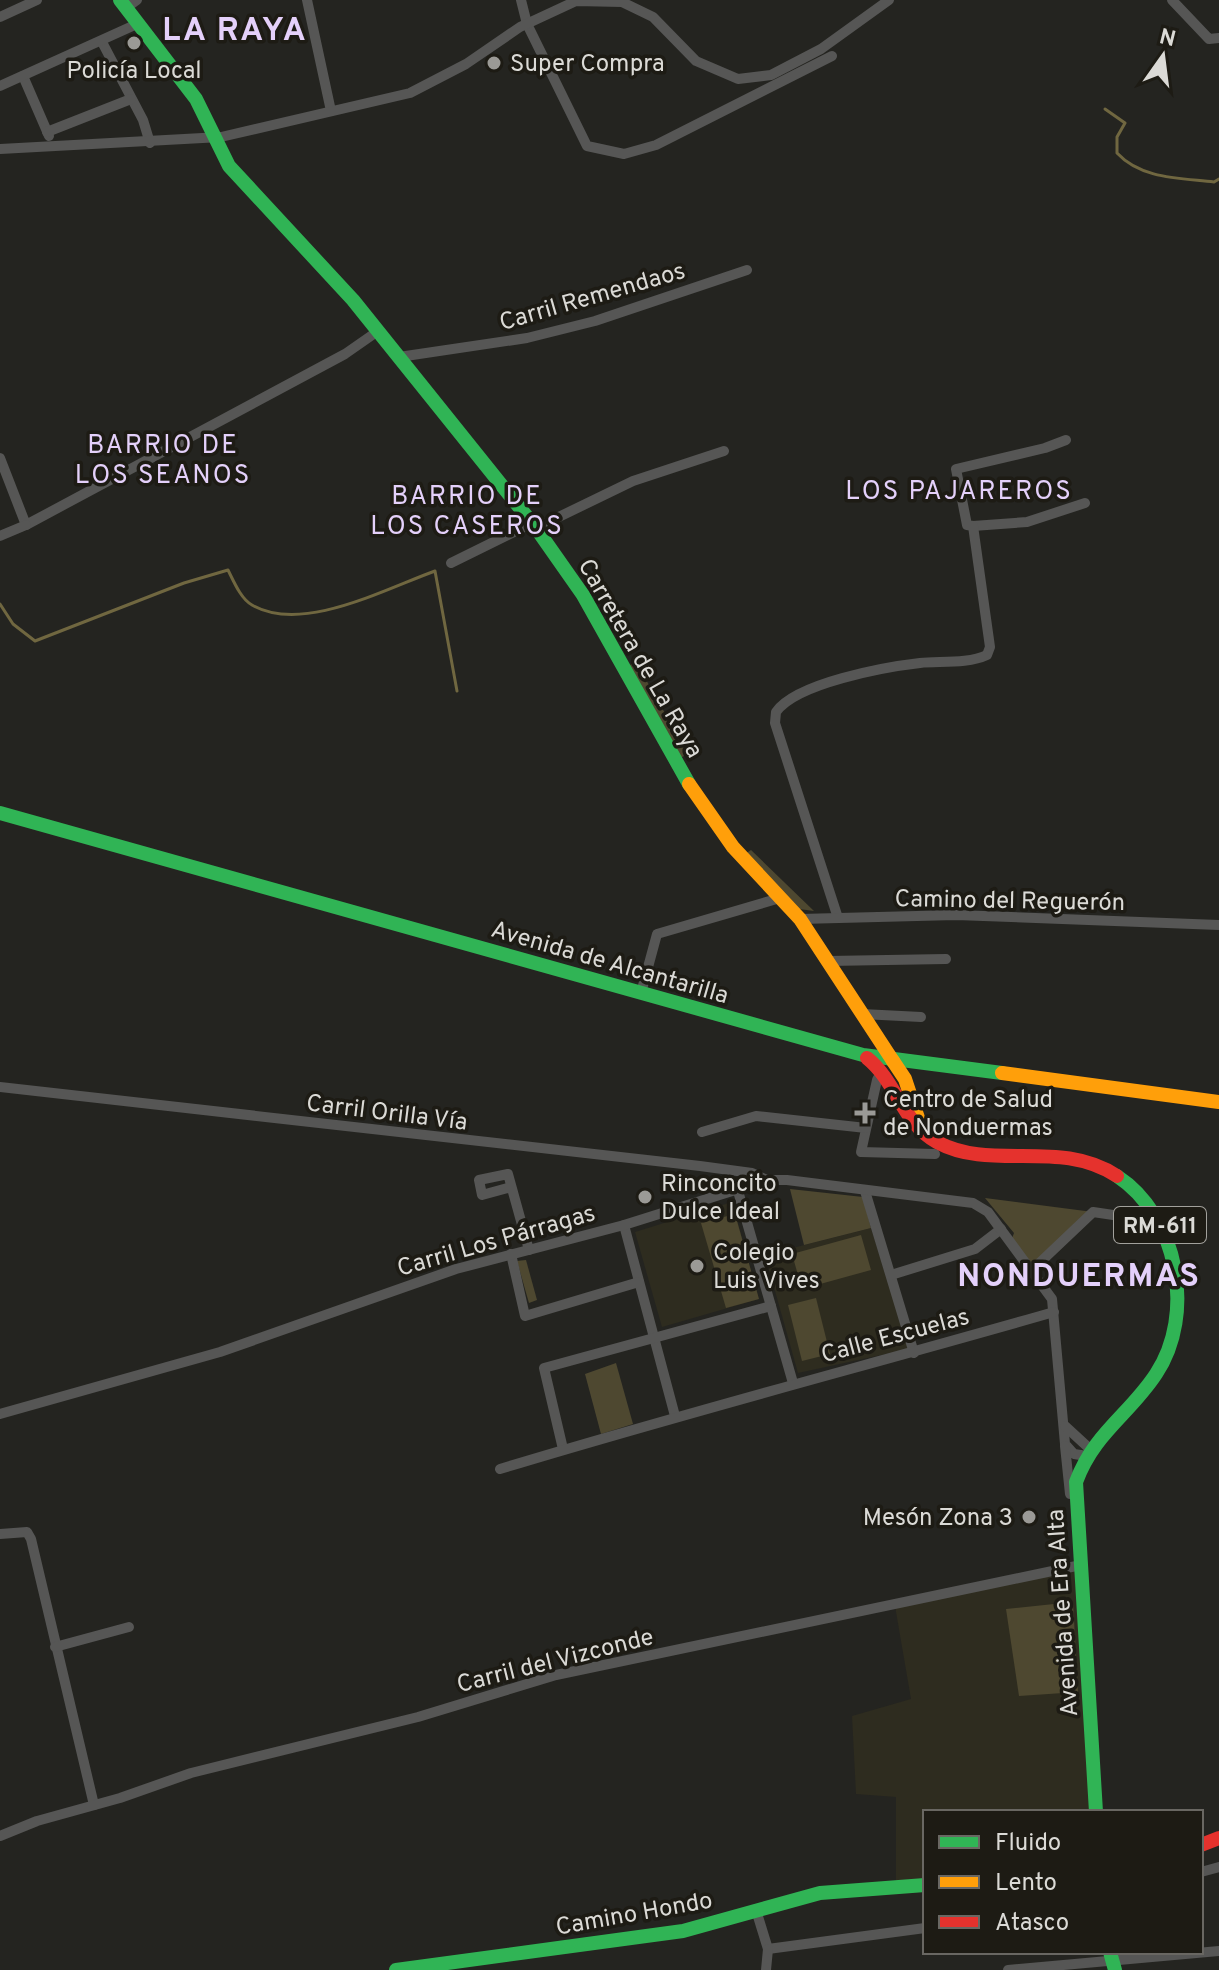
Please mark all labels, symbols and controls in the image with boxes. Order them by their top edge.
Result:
district label: LA RAYA [162,12,308,52]
north arrow [1123,16,1203,96]
text: N [1156,24,1178,54]
marker: Policía Local [125,34,143,52]
place label: Super Compra [510,50,665,80]
marker: Super Compra [485,54,503,72]
place label: Policía Local [66,57,202,87]
street label: Carril Remendaos [496,257,689,339]
district label: BARRIO DE LOS SEANOS [75,430,251,493]
district label: LOS PAJAREROS [845,476,1073,509]
district label: BARRIO DE LOS CASEROS [370,481,564,544]
street label: Carretera de La Raya [570,554,709,764]
street label: Camino del Reguerón [894,885,1125,919]
street label: Avenida de Alcantarilla [487,916,732,1012]
place label: Centro de Salud de Nonduermas [883,1086,1053,1144]
street label: Carril Orilla Vía [304,1089,469,1139]
marker: Centro de Salud de Nonduermas [854,1102,876,1124]
place label: Rinconcito Dulce Ideal [661,1170,780,1228]
marker: Rinconcito Dulce Ideal [636,1188,654,1206]
street label: Carril Los Párragas [394,1199,599,1285]
road number: RM-611 [1114,1207,1206,1243]
place label: Colegio Luis Vives [713,1239,820,1297]
marker: Colegio Luis Vives [688,1257,706,1275]
district label: NONDUERMAS [957,1258,1201,1298]
street label: Calle Escuelas [818,1303,973,1371]
place label: Mesón Zona 3 [863,1504,1013,1534]
marker: Mesón Zona 3 [1020,1508,1038,1526]
street label: Avenida de Era Alta [1042,1508,1086,1718]
street label: Carril del Vizconde [454,1623,657,1701]
legend [923,1810,1203,1954]
text: Fluido [995,1829,1061,1859]
text: Lento [995,1869,1057,1899]
street label: Camino Hondo [554,1886,715,1944]
text: Atasco [995,1909,1069,1939]

